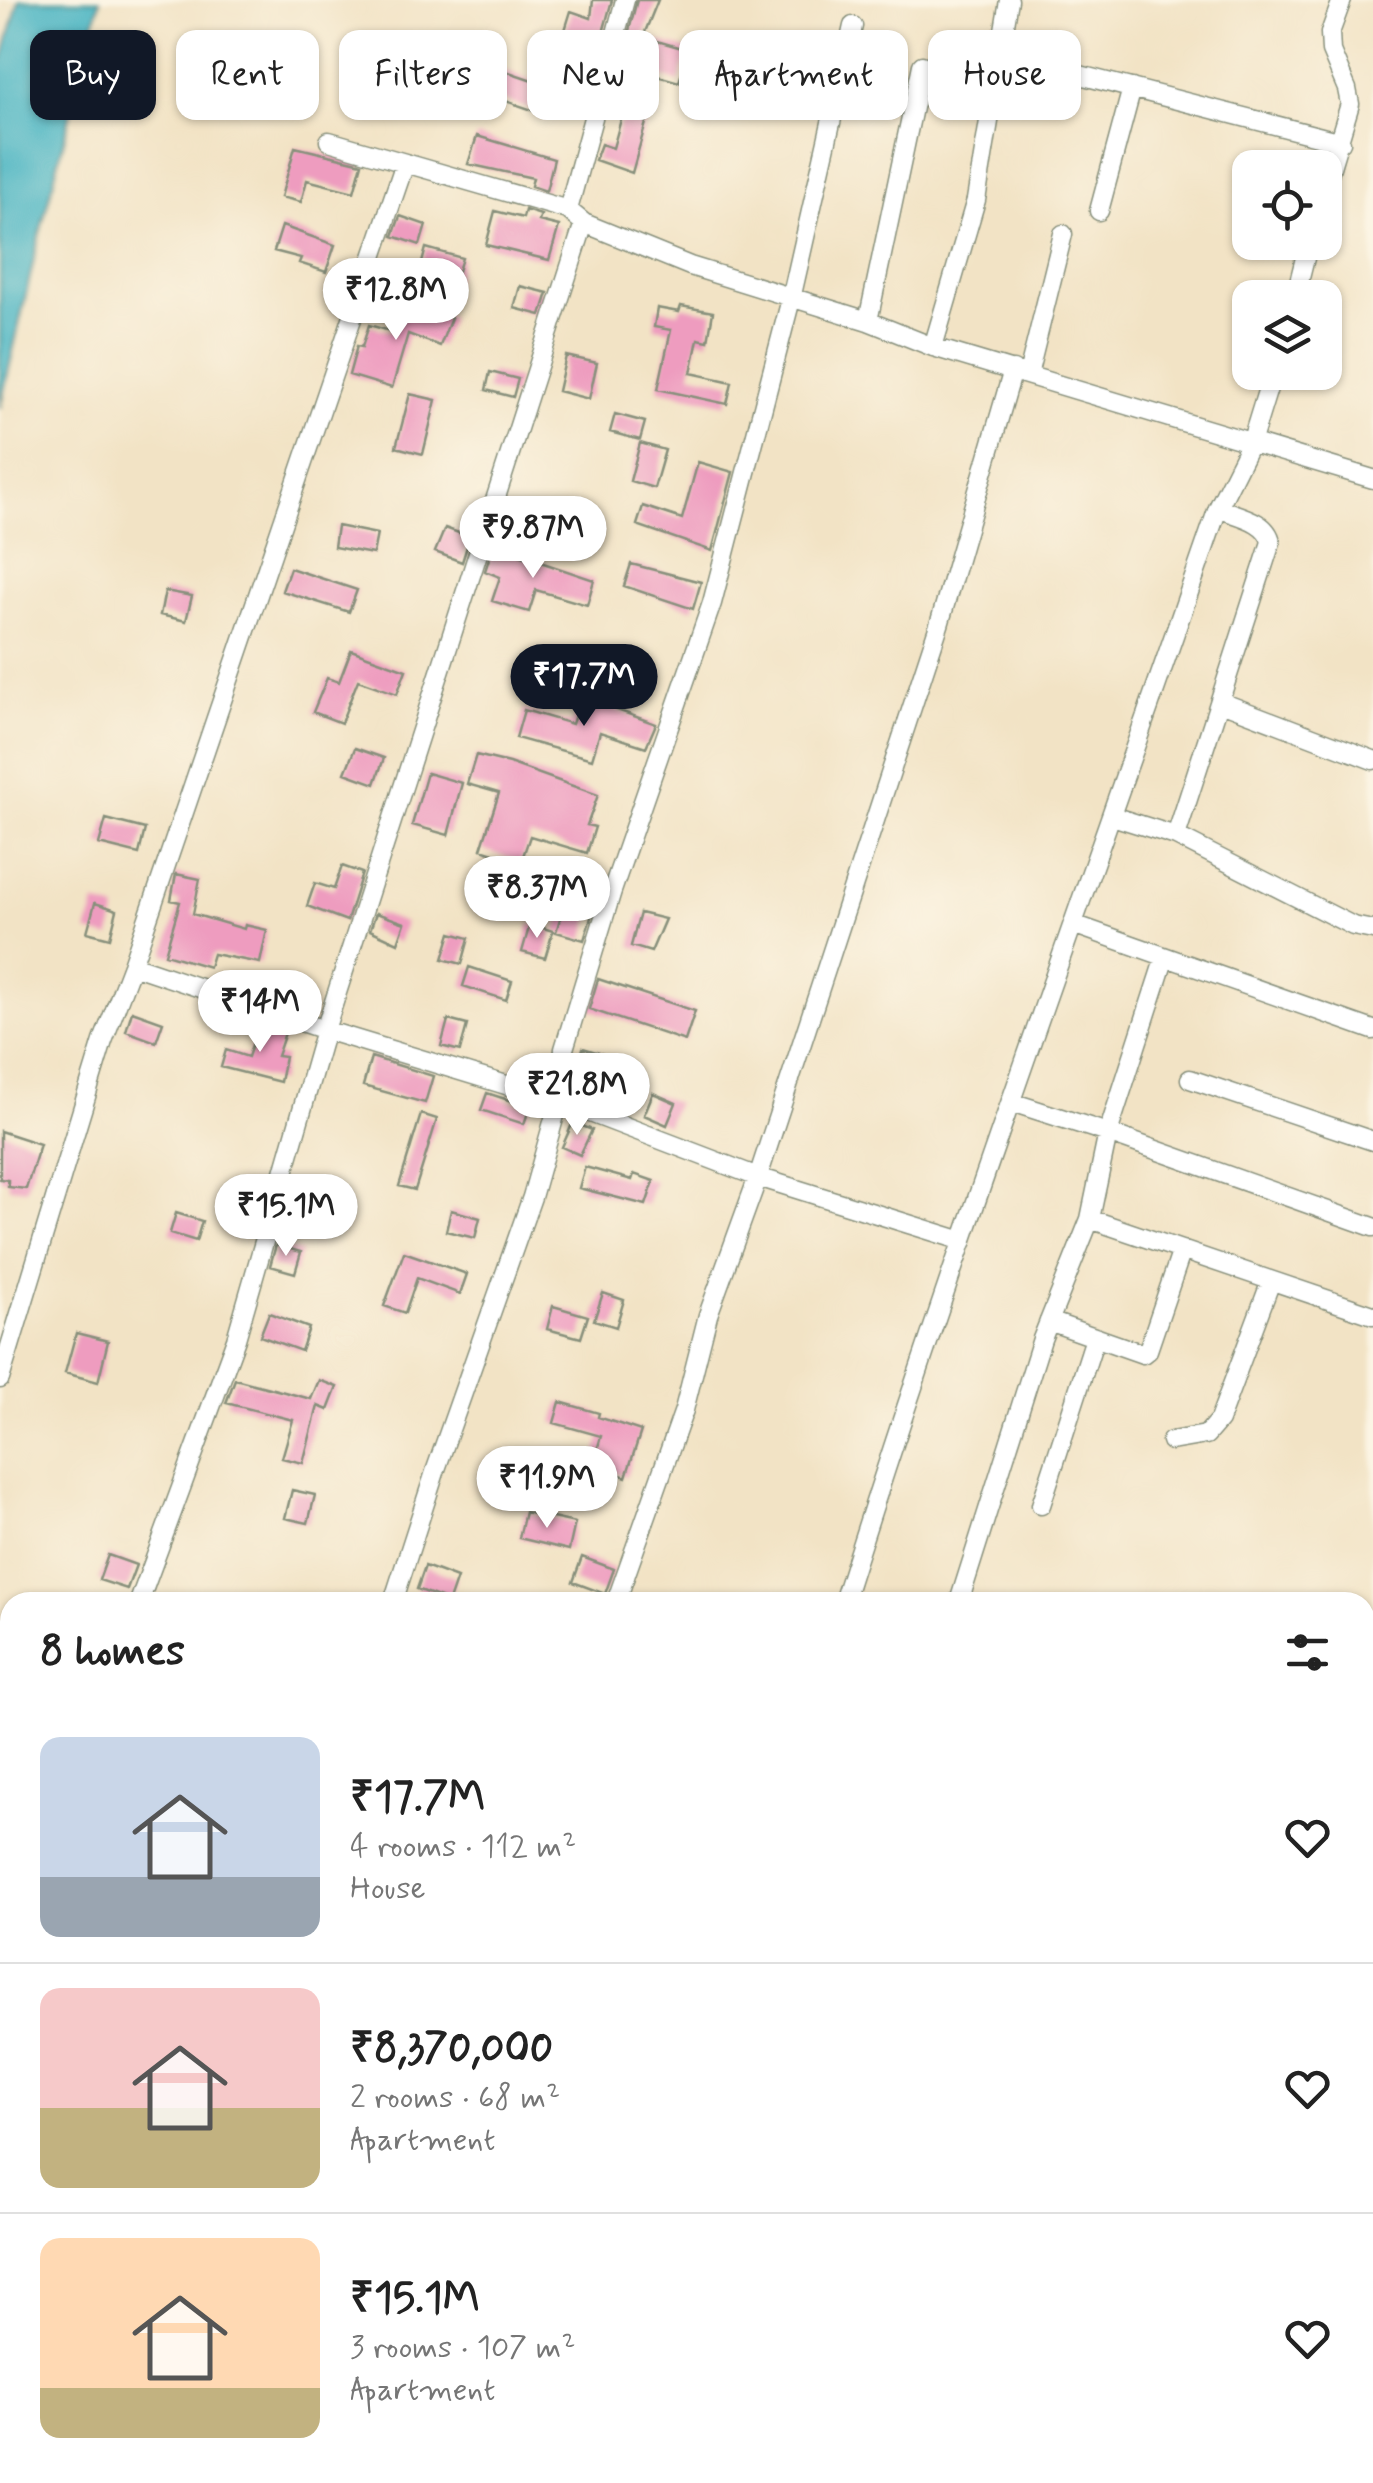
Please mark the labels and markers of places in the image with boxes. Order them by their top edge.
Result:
pin: ₹12.8M [315,258,477,343]
pin: ₹9.87M [452,496,614,581]
pin: ₹17.7M [503,644,665,729]
pin: ₹8.37M [456,856,618,941]
pin: ₹14M [201,970,319,1055]
pin: ₹21.8M [496,1053,658,1138]
pin: ₹15.1M [205,1174,367,1259]
pin: ₹11.9M [466,1446,628,1531]

